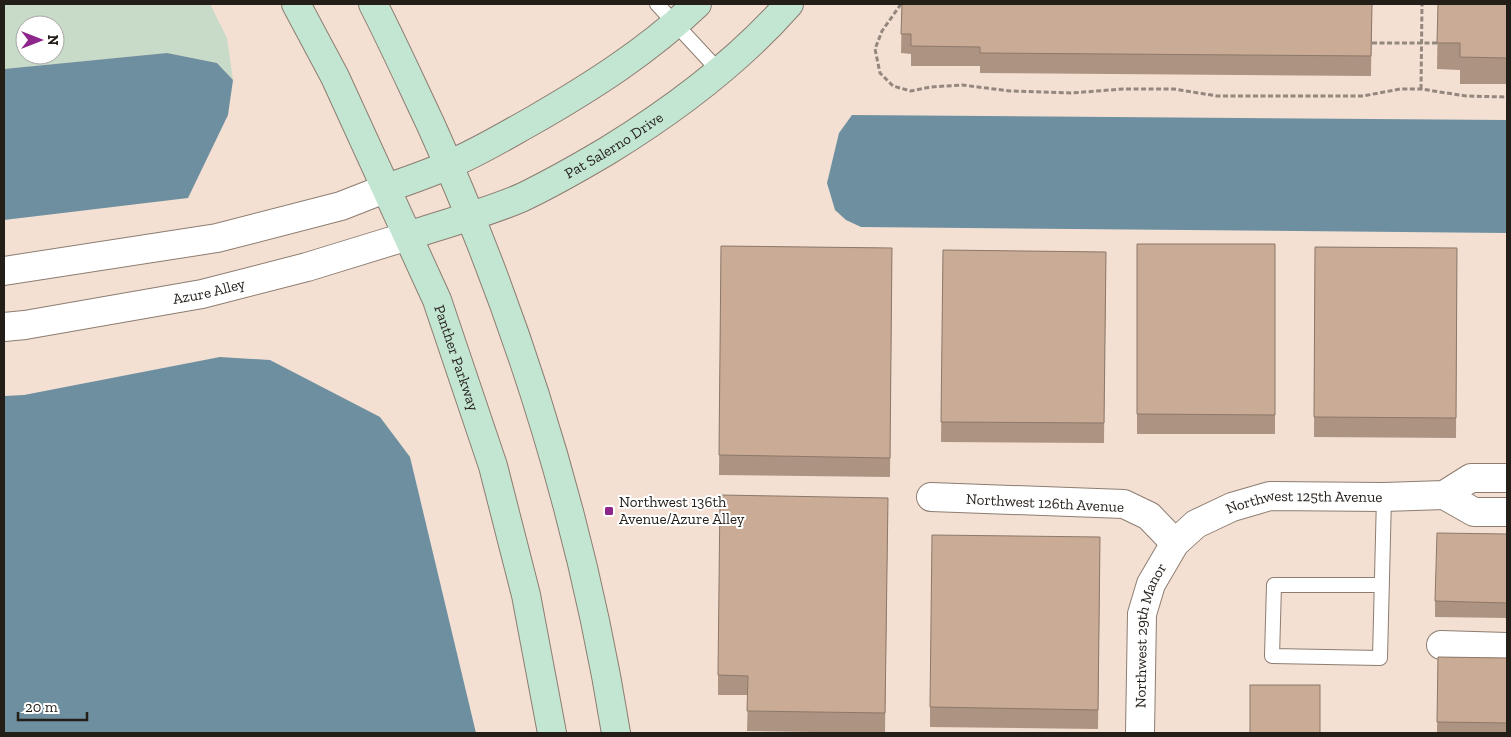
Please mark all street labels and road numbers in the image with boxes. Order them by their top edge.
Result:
street label: Pat Salerno Drive [561,108,667,183]
street label: Azure Alley [171,274,247,308]
street label: Panther Parkway [430,302,483,414]
street label: Northwest 125th Avenue [1223,486,1383,518]
street label: Northwest 126th Avenue [966,490,1124,516]
street label: Northwest 29th Manor [1131,560,1170,708]

